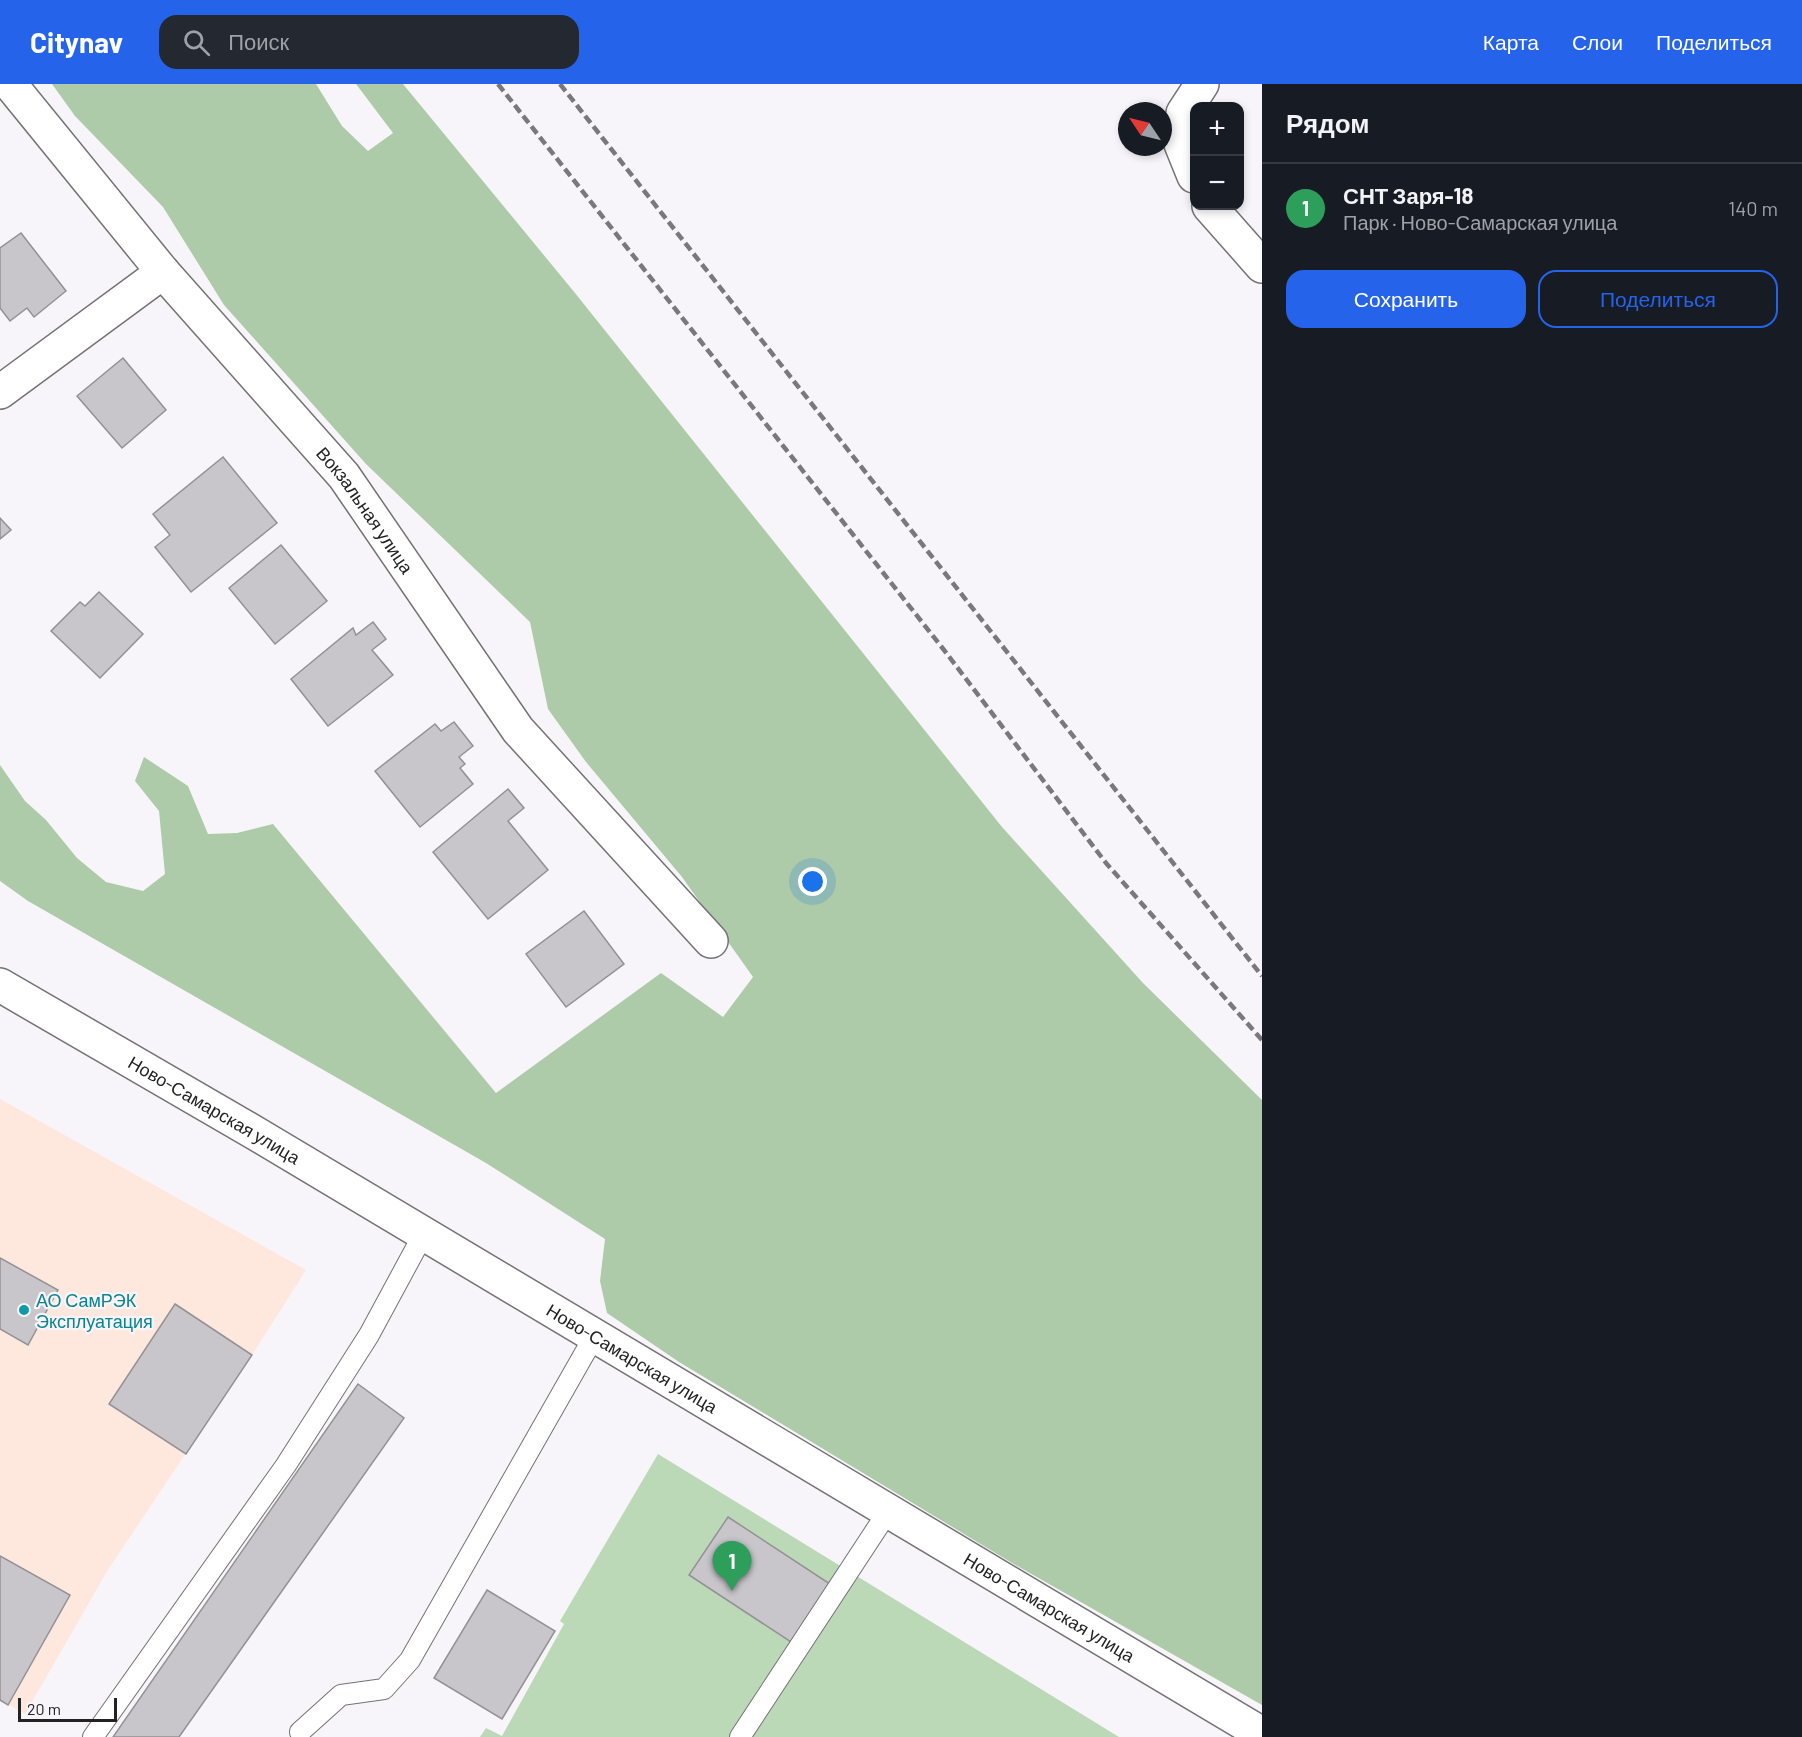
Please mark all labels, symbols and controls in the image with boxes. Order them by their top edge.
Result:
search box [159,15,579,69]
text: Citynav [30,25,123,59]
icon: search [180,26,213,59]
text: Поиск [228,28,289,54]
text: Карта [1483,29,1539,54]
text: Слои [1572,29,1623,54]
text: Поделиться [1656,29,1772,54]
north arrow [1118,102,1172,156]
map controls [1190,102,1244,210]
button: + [1190,102,1244,156]
text: Рядом [1286,107,1369,138]
button: − [1190,156,1244,210]
text: СНТ Заря-18 [1343,182,1473,208]
text: 1 [1302,196,1309,220]
text: 140 m [1728,196,1778,220]
text: Парк · Ново-Самарская улица [1343,210,1617,234]
button: Сохранить [1286,270,1526,328]
button: Поделиться [1538,270,1778,328]
street label: Вокзальная улица [312,442,419,578]
your location [798,867,827,896]
street label: Ново-Самарская улица [125,1051,305,1169]
place label: АО СамРЭК Эксплуатация [36,1289,153,1332]
street label: Ново-Самарская улица [543,1299,722,1418]
marker: АО СамРЭК Эксплуатация [17,1303,31,1317]
pin: 1 [712,1542,752,1591]
street label: Ново-Самарская улица [960,1548,1140,1667]
scale bar [18,1695,117,1722]
text: 20 m [27,1699,61,1718]

